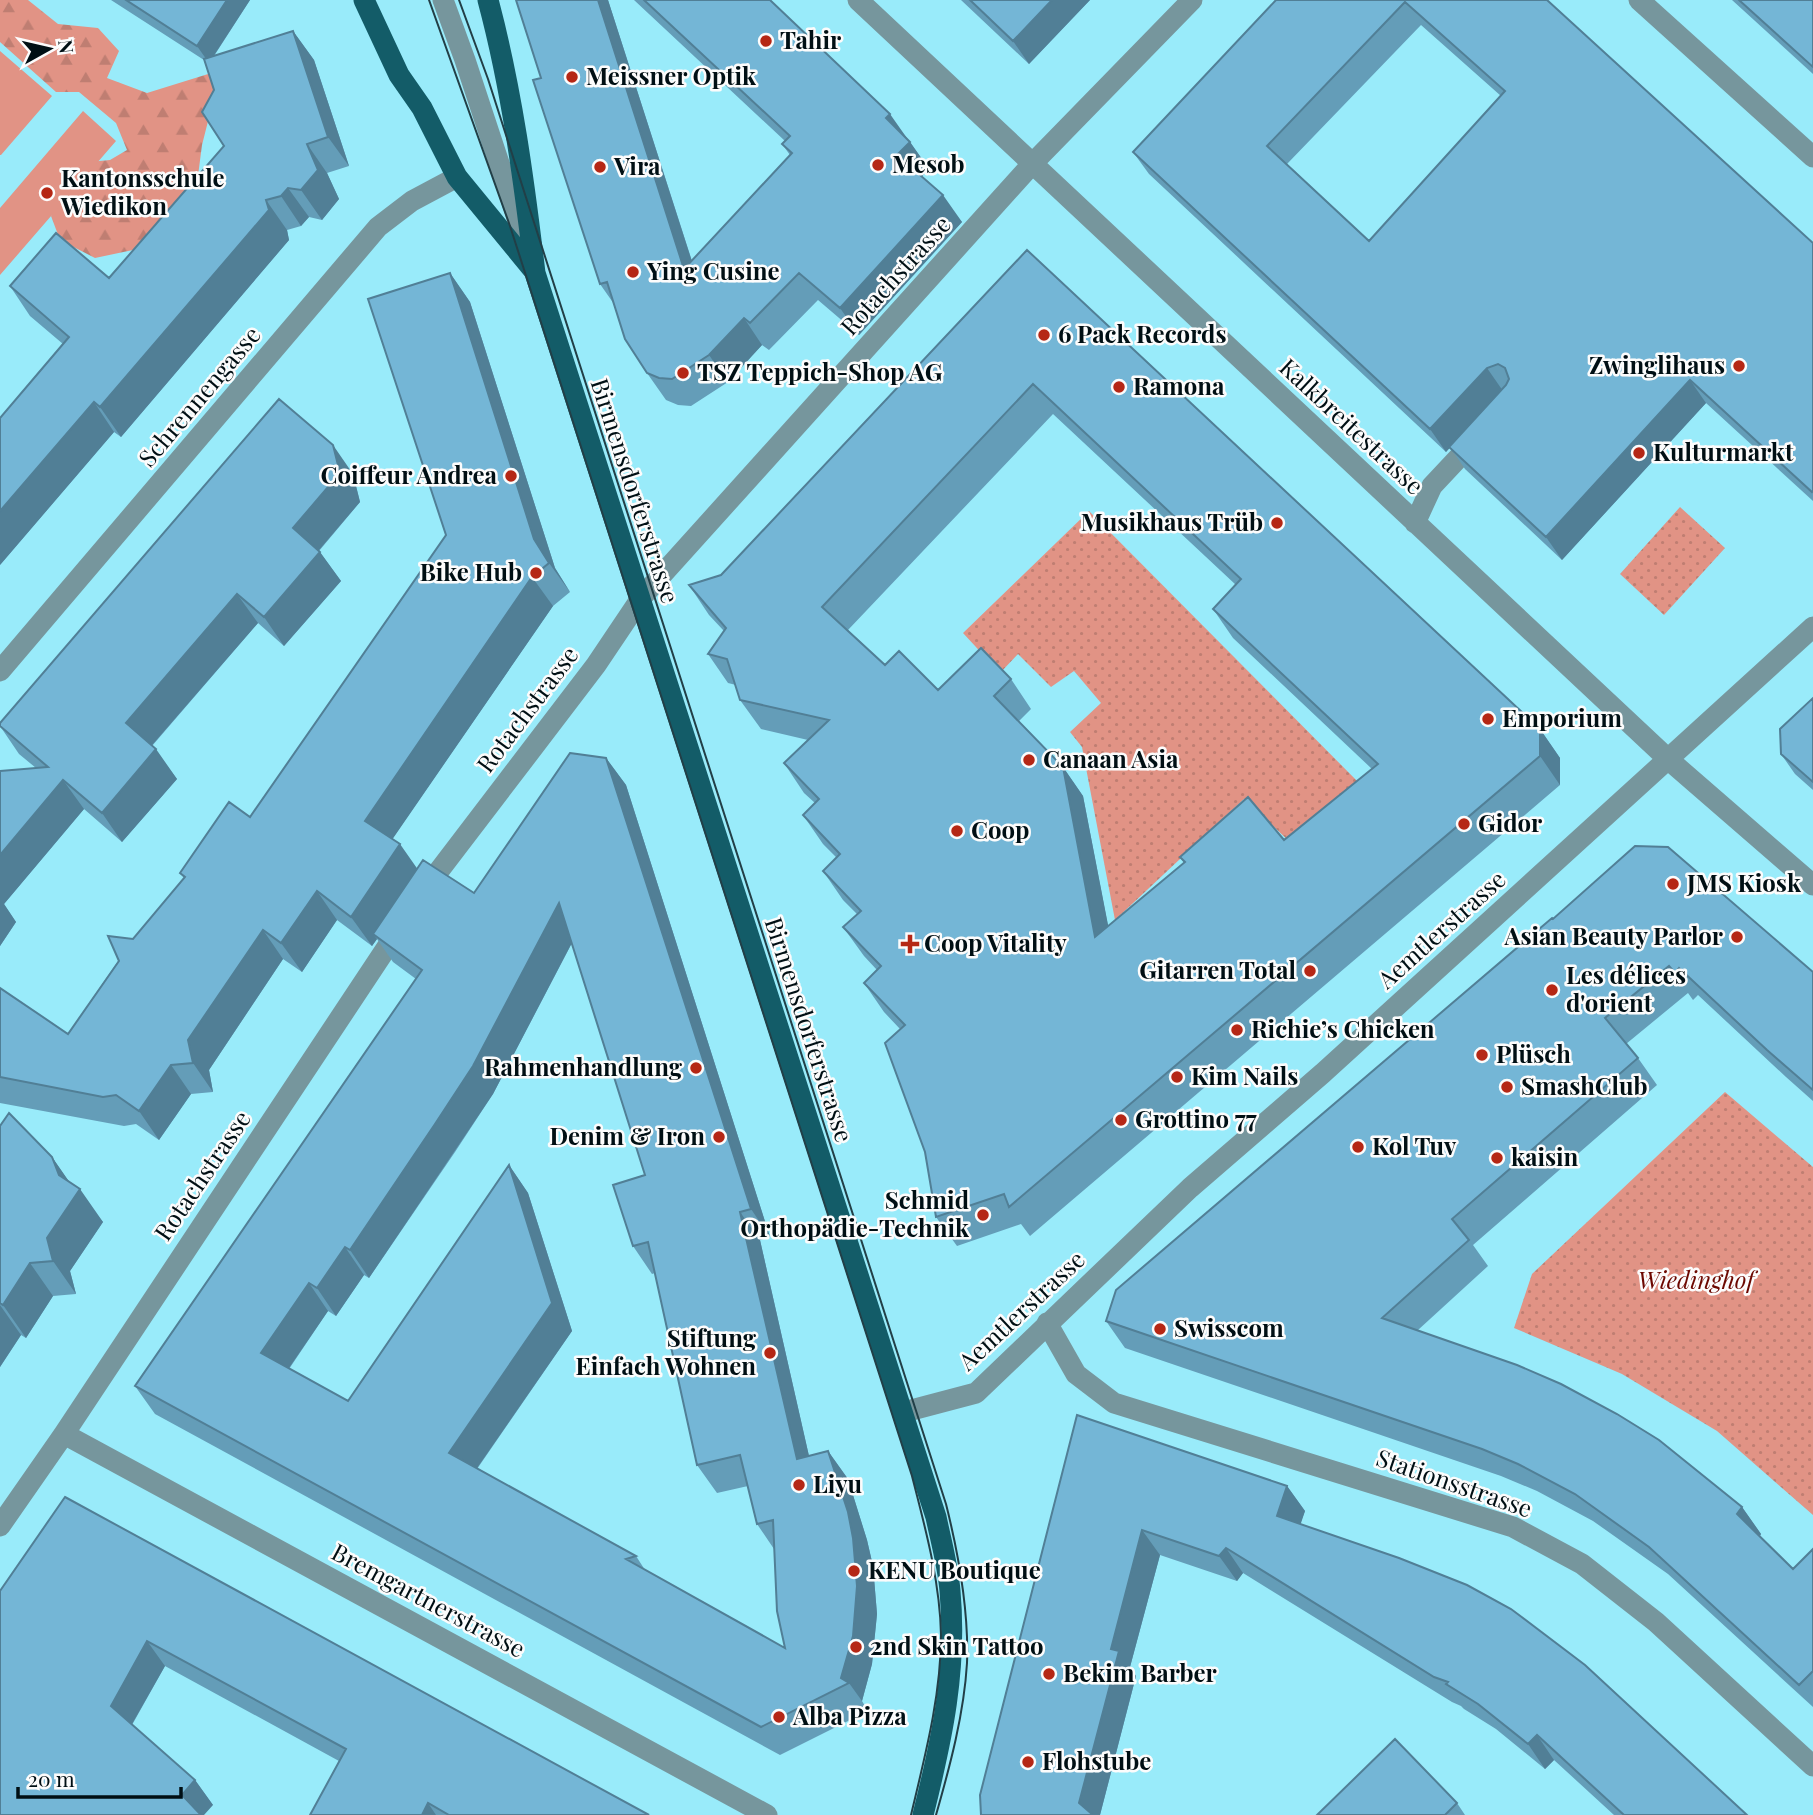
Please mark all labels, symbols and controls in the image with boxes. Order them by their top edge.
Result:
north arrow [14,14,84,84]
place label: Tahir [780,23,842,55]
marker: Tahir [758,33,774,49]
text: N [53,38,81,55]
place label: Meissner Optik [586,59,757,91]
marker: Meissner Optik [564,69,580,85]
place label: Mesob [892,147,965,179]
place label: Vira [613,149,661,181]
marker: Mesob [870,157,886,173]
marker: Vira [592,159,608,175]
place label: Kantonsschule Wiedikon [60,161,225,221]
marker: Kantonsschule Wiedikon [39,185,55,201]
street label: Rotachstrasse [832,208,957,341]
place label: Ying Cusine [646,254,780,286]
marker: Ying Cusine [625,264,641,280]
place label: 6 Pack Records [1058,317,1227,349]
street label: Schrennengasse [130,319,267,473]
marker: 6 Pack Records [1036,327,1052,343]
place label: Zwinglihaus [1589,348,1725,380]
street label: Kalkbreitestrasse [1273,350,1431,501]
place label: TSZ Teppich-Shop AG [697,355,943,387]
marker: Zwinglihaus [1731,358,1747,374]
marker: TSZ Teppich-Shop AG [675,365,691,381]
place label: Ramona [1133,369,1225,401]
street label: Birmensdorferstrasse [584,374,687,607]
marker: Ramona [1111,379,1127,395]
place label: Kulturmarkt [1653,435,1794,467]
marker: Kulturmarkt [1631,445,1647,461]
place label: Coiffeur Andrea [321,458,498,490]
marker: Coiffeur Andrea [503,468,519,484]
place label: Musikhaus Trüb [1081,505,1263,537]
marker: Musikhaus Trüb [1269,515,1285,531]
place label: Bike Hub [420,555,522,587]
marker: Bike Hub [528,565,544,581]
street label: Rotachstrasse [468,639,584,778]
place label: Emporium [1502,701,1622,733]
marker: Emporium [1480,711,1496,727]
place label: Canaan Asia [1043,742,1179,774]
marker: Canaan Asia [1021,752,1037,768]
place label: Gidor [1478,806,1543,838]
place label: Coop [971,813,1029,845]
marker: Gidor [1456,816,1472,832]
marker: Coop [949,823,965,839]
street label: Aemtlerstrasse [1369,862,1512,995]
place label: JMS Kiosk [1686,866,1802,898]
marker: JMS Kiosk [1665,876,1681,892]
street label: Birmensdorferstrasse [758,913,861,1146]
place label: Asian Beauty Parlor [1503,919,1724,951]
place label: Coop Vitality [924,926,1067,958]
marker: Asian Beauty Parlor [1729,929,1745,945]
marker: Coop Vitality [902,936,918,952]
place label: Gitarren Total [1139,953,1297,985]
place label: Les délices d'orient [1566,958,1686,1018]
marker: Gitarren Total [1302,963,1318,979]
marker: Les délices d'orient [1544,982,1560,998]
place label: Richie’s Chicken [1251,1012,1435,1044]
marker: Richie’s Chicken [1229,1022,1245,1038]
place label: Plüsch [1496,1037,1571,1069]
marker: Plüsch [1474,1047,1490,1063]
place label: Rahmenhandlung [484,1050,683,1082]
place label: Kim Nails [1191,1059,1298,1091]
marker: Rahmenhandlung [688,1060,704,1076]
marker: Kim Nails [1169,1069,1185,1085]
place label: SmashClub [1521,1069,1648,1101]
marker: SmashClub [1499,1079,1515,1095]
place label: Grottino 77 [1135,1102,1257,1134]
street label: Rotachstrasse [146,1104,257,1246]
marker: Grottino 77 [1113,1112,1129,1128]
place label: Denim & Iron [549,1119,705,1151]
marker: Denim & Iron [711,1129,727,1145]
place label: Kol Tuv [1372,1129,1457,1161]
marker: Kol Tuv [1350,1139,1366,1155]
place label: kaisin [1511,1140,1579,1172]
marker: kaisin [1489,1150,1505,1166]
place label: Schmid Orthopädie-Technik [740,1183,970,1243]
marker: Schmid Orthopädie-Technik [975,1207,991,1223]
street label: Aemtlerstrasse [950,1243,1091,1377]
park label: Wiedinghof [1638,1263,1759,1295]
place label: Swisscom [1174,1311,1284,1343]
place label: Stiftung Einfach Wohnen [576,1321,757,1381]
marker: Swisscom [1152,1321,1168,1337]
marker: Stiftung Einfach Wohnen [762,1345,778,1361]
street label: Stationsstrasse [1373,1441,1537,1524]
place label: Liyu [813,1467,863,1499]
marker: Liyu [791,1477,807,1493]
street label: Bremgartnerstrasse [327,1535,531,1664]
place label: KENU Boutique [868,1553,1041,1585]
marker: KENU Boutique [846,1563,862,1579]
place label: 2nd Skin Tattoo [870,1629,1044,1661]
marker: 2nd Skin Tattoo [848,1639,864,1655]
place label: Bekim Barber [1063,1656,1217,1688]
marker: Bekim Barber [1041,1666,1057,1682]
place label: Alba Pizza [792,1699,907,1731]
marker: Alba Pizza [771,1709,787,1725]
place label: Flohstube [1042,1744,1151,1776]
marker: Flohstube [1020,1754,1036,1770]
scale bar [18,1756,180,1800]
text: 20 m [28,1764,75,1792]

